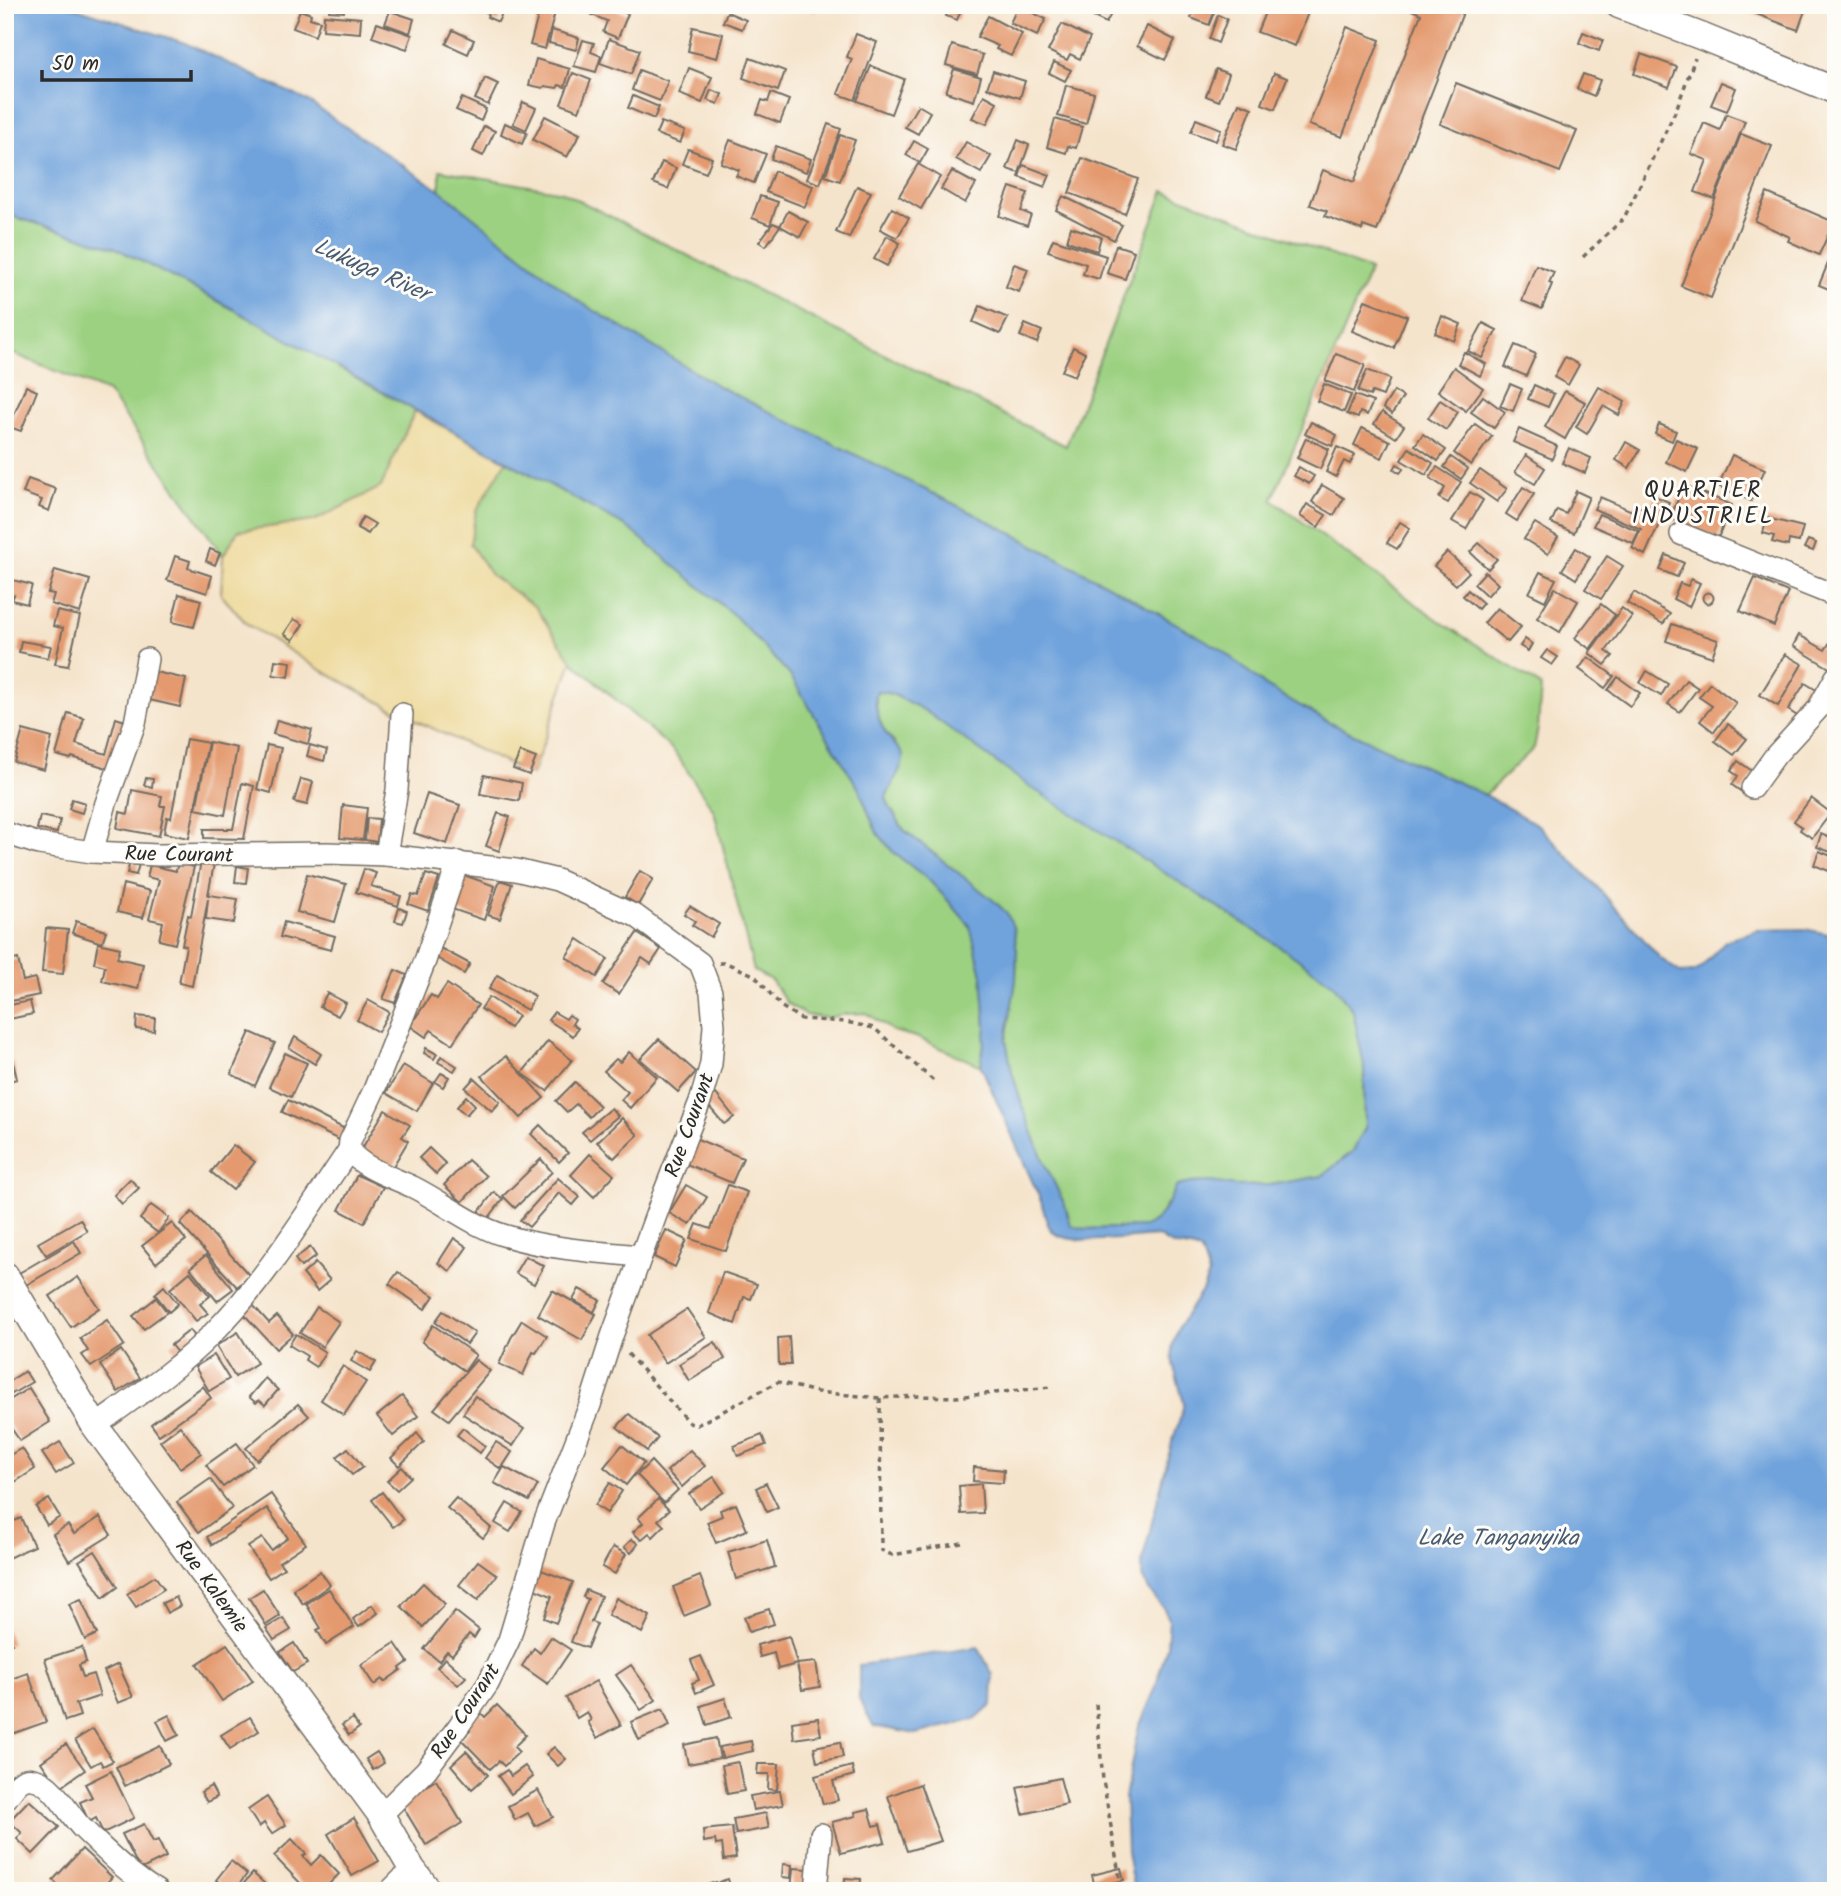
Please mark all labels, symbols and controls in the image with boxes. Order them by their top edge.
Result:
scale bar [42,38,191,82]
text: 50 m [52,48,99,81]
water label: Lukuga River [308,229,439,314]
district label: QUARTIER INDUSTRIEL [1632,473,1774,535]
street label: Rue Courant [124,838,234,873]
street label: Rue Courant [656,1068,725,1182]
water label: Lake Tanganyika [1418,1521,1581,1557]
street label: Rue Kalemie [166,1533,256,1641]
street label: Rue Courant [423,1657,510,1766]

